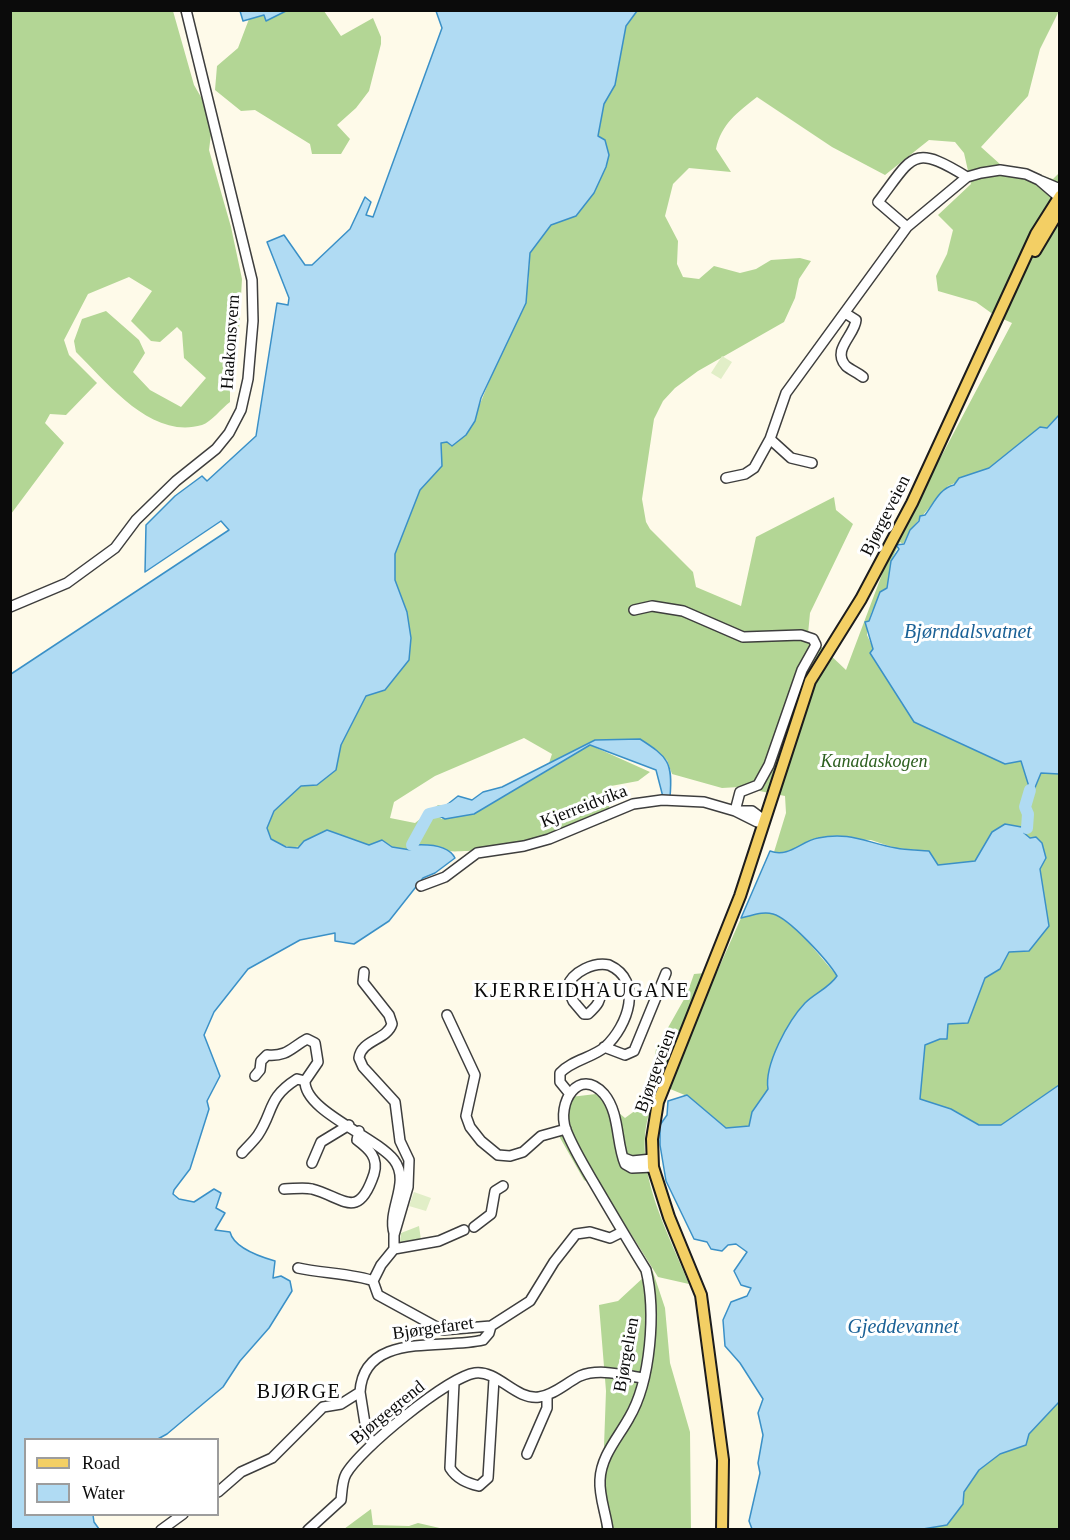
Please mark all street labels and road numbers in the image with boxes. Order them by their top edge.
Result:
street label: Haakonsvern [217,294,245,390]
street label: Bjørgeveien [856,472,916,560]
street label: Kjerreidvika [538,781,630,833]
street label: Bjørgeveien [631,1026,681,1116]
street label: Bjørgefaret [391,1313,475,1345]
street label: Bjørgelien [610,1316,644,1394]
street label: Bjørgegrend [346,1376,430,1450]

